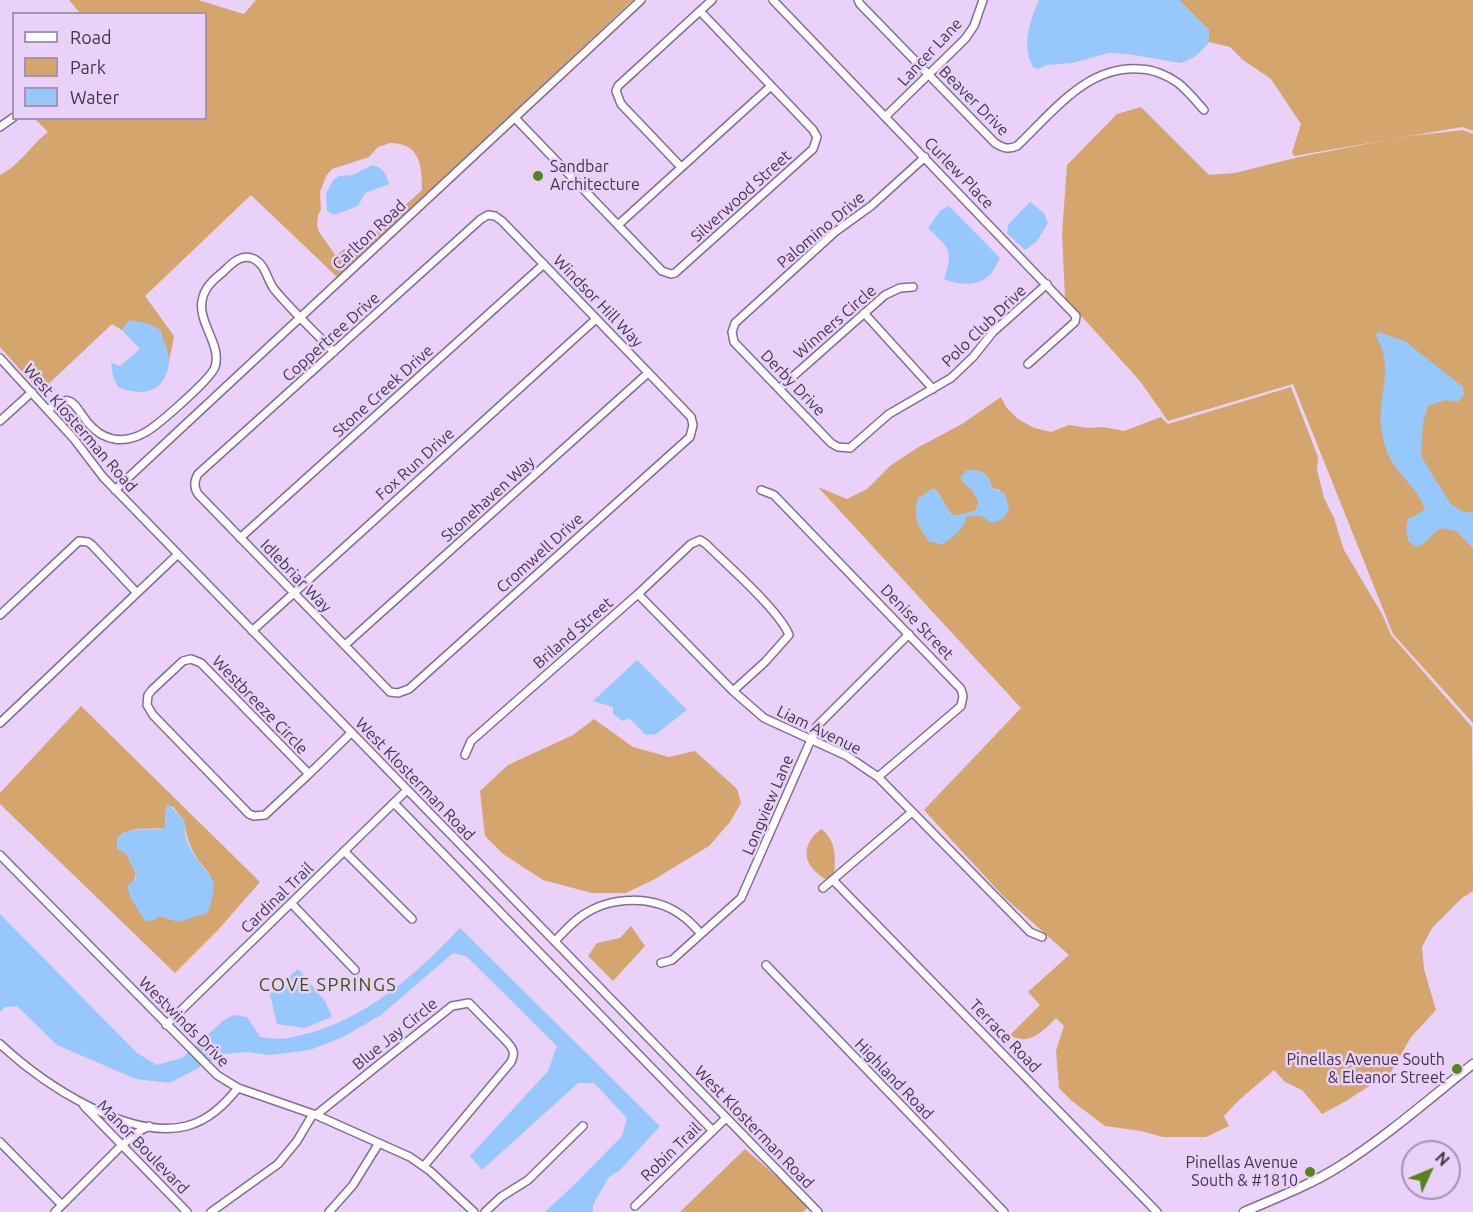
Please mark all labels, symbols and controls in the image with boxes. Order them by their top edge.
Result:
legend [12,12,207,120]
street label: Lancer Lane [894,14,966,90]
text: Road [70,27,112,47]
text: Park [70,57,106,77]
street label: Beaver Drive [935,62,1013,140]
text: Water [70,87,119,107]
street label: Curlew Place [920,133,998,213]
street label: Silverwood Street [687,146,795,246]
place label: Sandbar Architecture [550,157,640,195]
marker: Sandbar Architecture [531,169,545,183]
street label: Palomino Drive [773,188,869,272]
street label: Carlton Road [328,196,410,274]
street label: Windsor Hill Way [549,251,647,351]
street label: Winners Circle [790,281,880,363]
street label: Polo Club Drive [938,281,1030,371]
street label: Coppertree Drive [278,288,384,386]
street label: Stone Creek Drive [329,341,437,441]
street label: Derby Drive [757,346,829,420]
street label: West Klosterman Road [19,360,141,496]
street label: Fox Run Drive [372,424,458,504]
street label: Stonehaven Way [437,452,539,546]
street label: Cromwell Drive [493,509,587,597]
street label: Idlebriar Way [256,535,336,617]
street label: Denise Street [876,580,958,664]
street label: Briland Street [529,593,617,673]
street label: Westbreeze Circle [208,652,312,758]
street label: Liam Avenue [774,701,864,759]
street label: West Klosterman Road [351,714,479,844]
street label: Longview Lane [738,752,798,858]
street label: Cardinal Trail [237,859,317,937]
street label: Westwinds Drive [135,973,233,1071]
district label: COVE SPRINGS [259,974,397,996]
street label: Blue Jay Circle [349,994,441,1074]
street label: Terrace Road [965,995,1045,1077]
street label: Highland Road [851,1035,937,1123]
place label: Pinellas Avenue South & Eleanor Street [1286,1050,1445,1088]
street label: West Klosterman Road [690,1062,818,1192]
marker: Pinellas Avenue South & Eleanor Street [1450,1062,1464,1076]
street label: Manor Boulevard [93,1096,193,1198]
street label: Robin Trail [637,1119,705,1185]
north arrow [1401,1140,1461,1200]
text: N [1432,1148,1453,1169]
place label: Pinellas Avenue South & #1810 [1185,1153,1298,1191]
marker: Pinellas Avenue South & #1810 [1303,1165,1317,1179]

